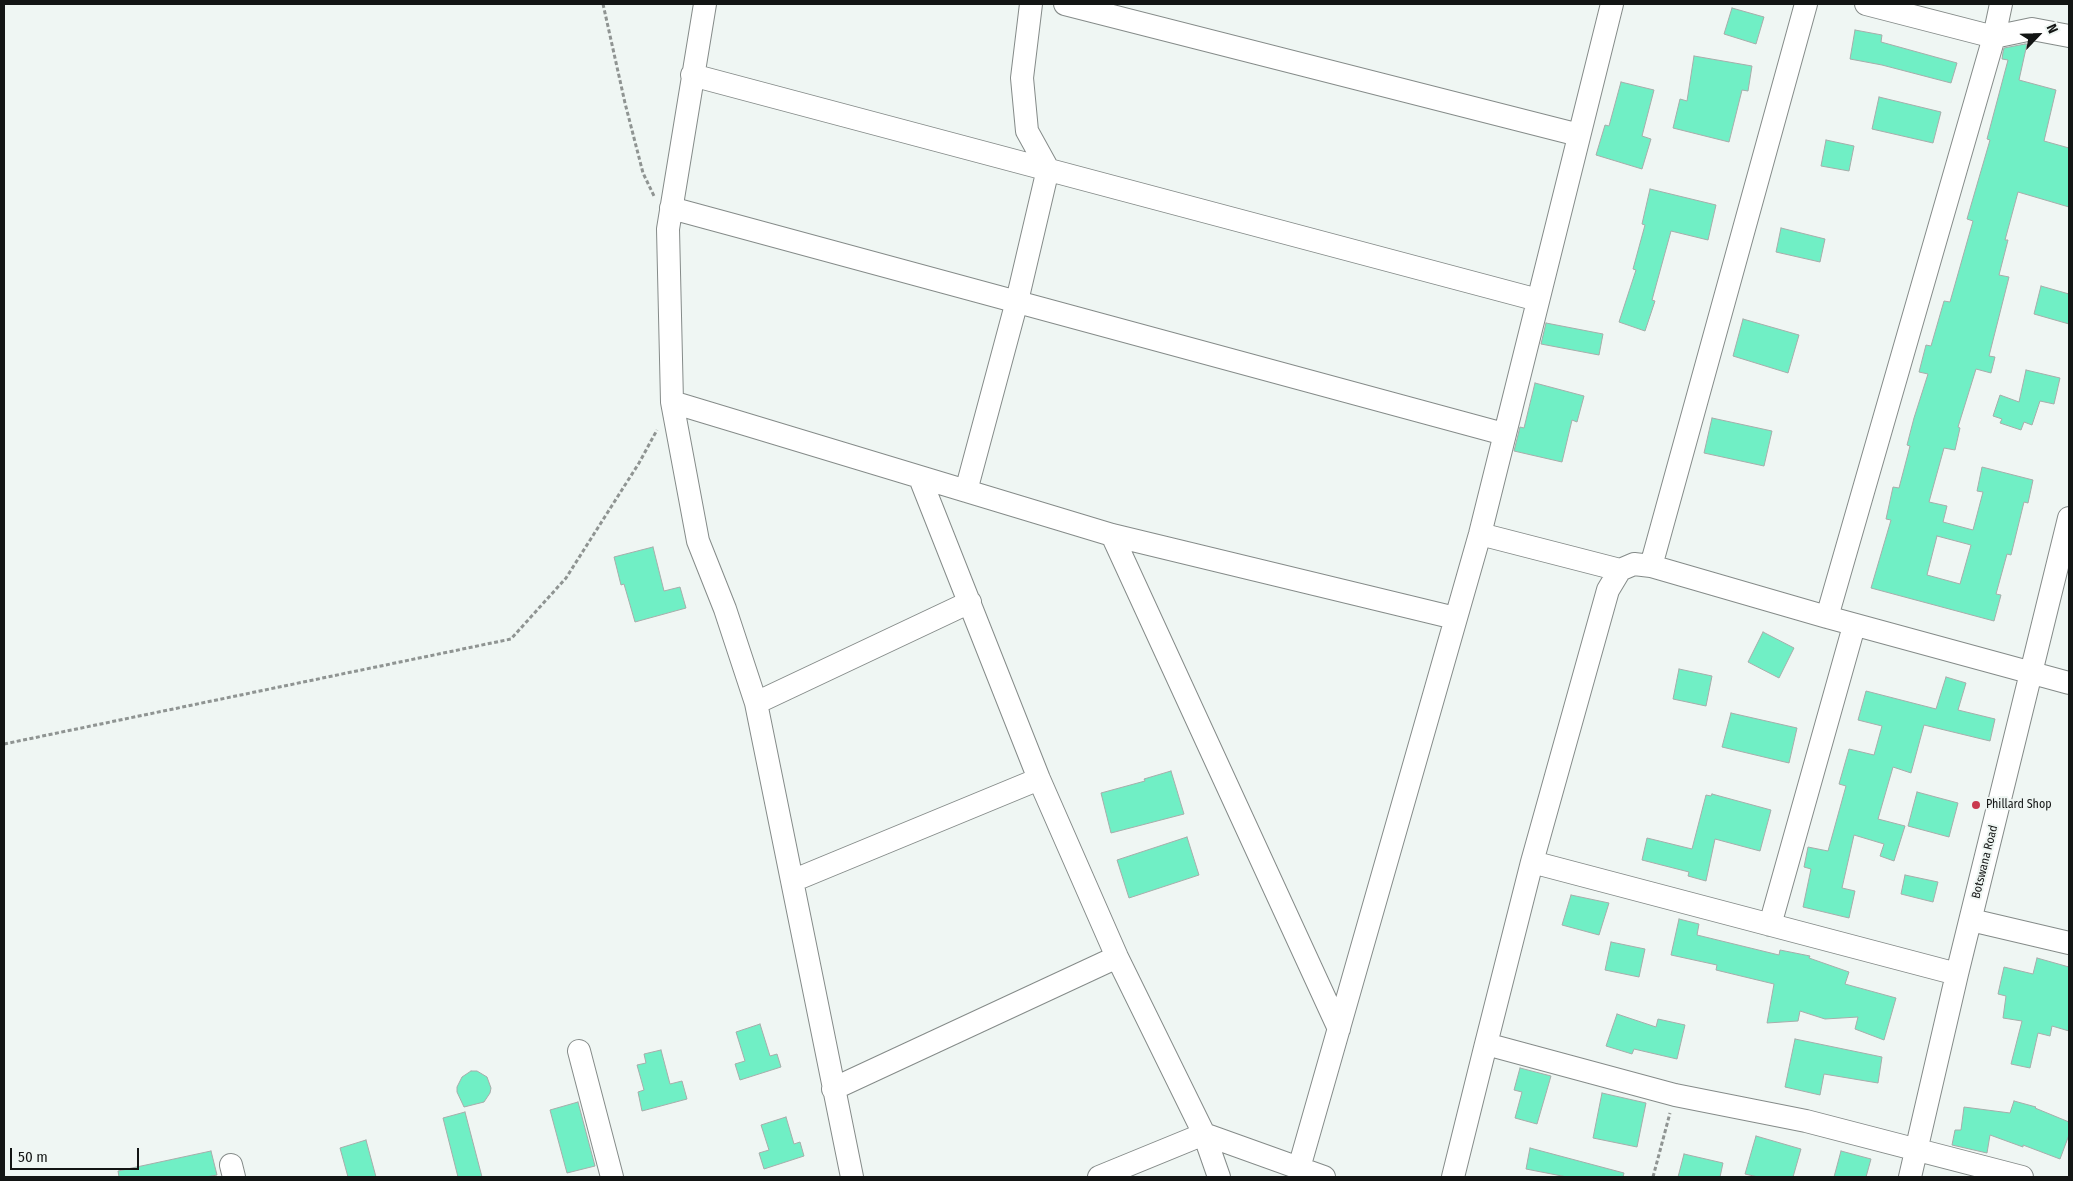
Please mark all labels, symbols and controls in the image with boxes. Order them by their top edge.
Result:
north arrow [2013,10,2063,60]
text: N [2043,21,2062,36]
place label: Phillard Shop [1986,798,2052,812]
marker: Phillard Shop [1970,799,1982,811]
street label: Botswana Road [1969,824,2001,900]
scale bar [12,1138,141,1170]
text: 50 m [18,1148,48,1166]

